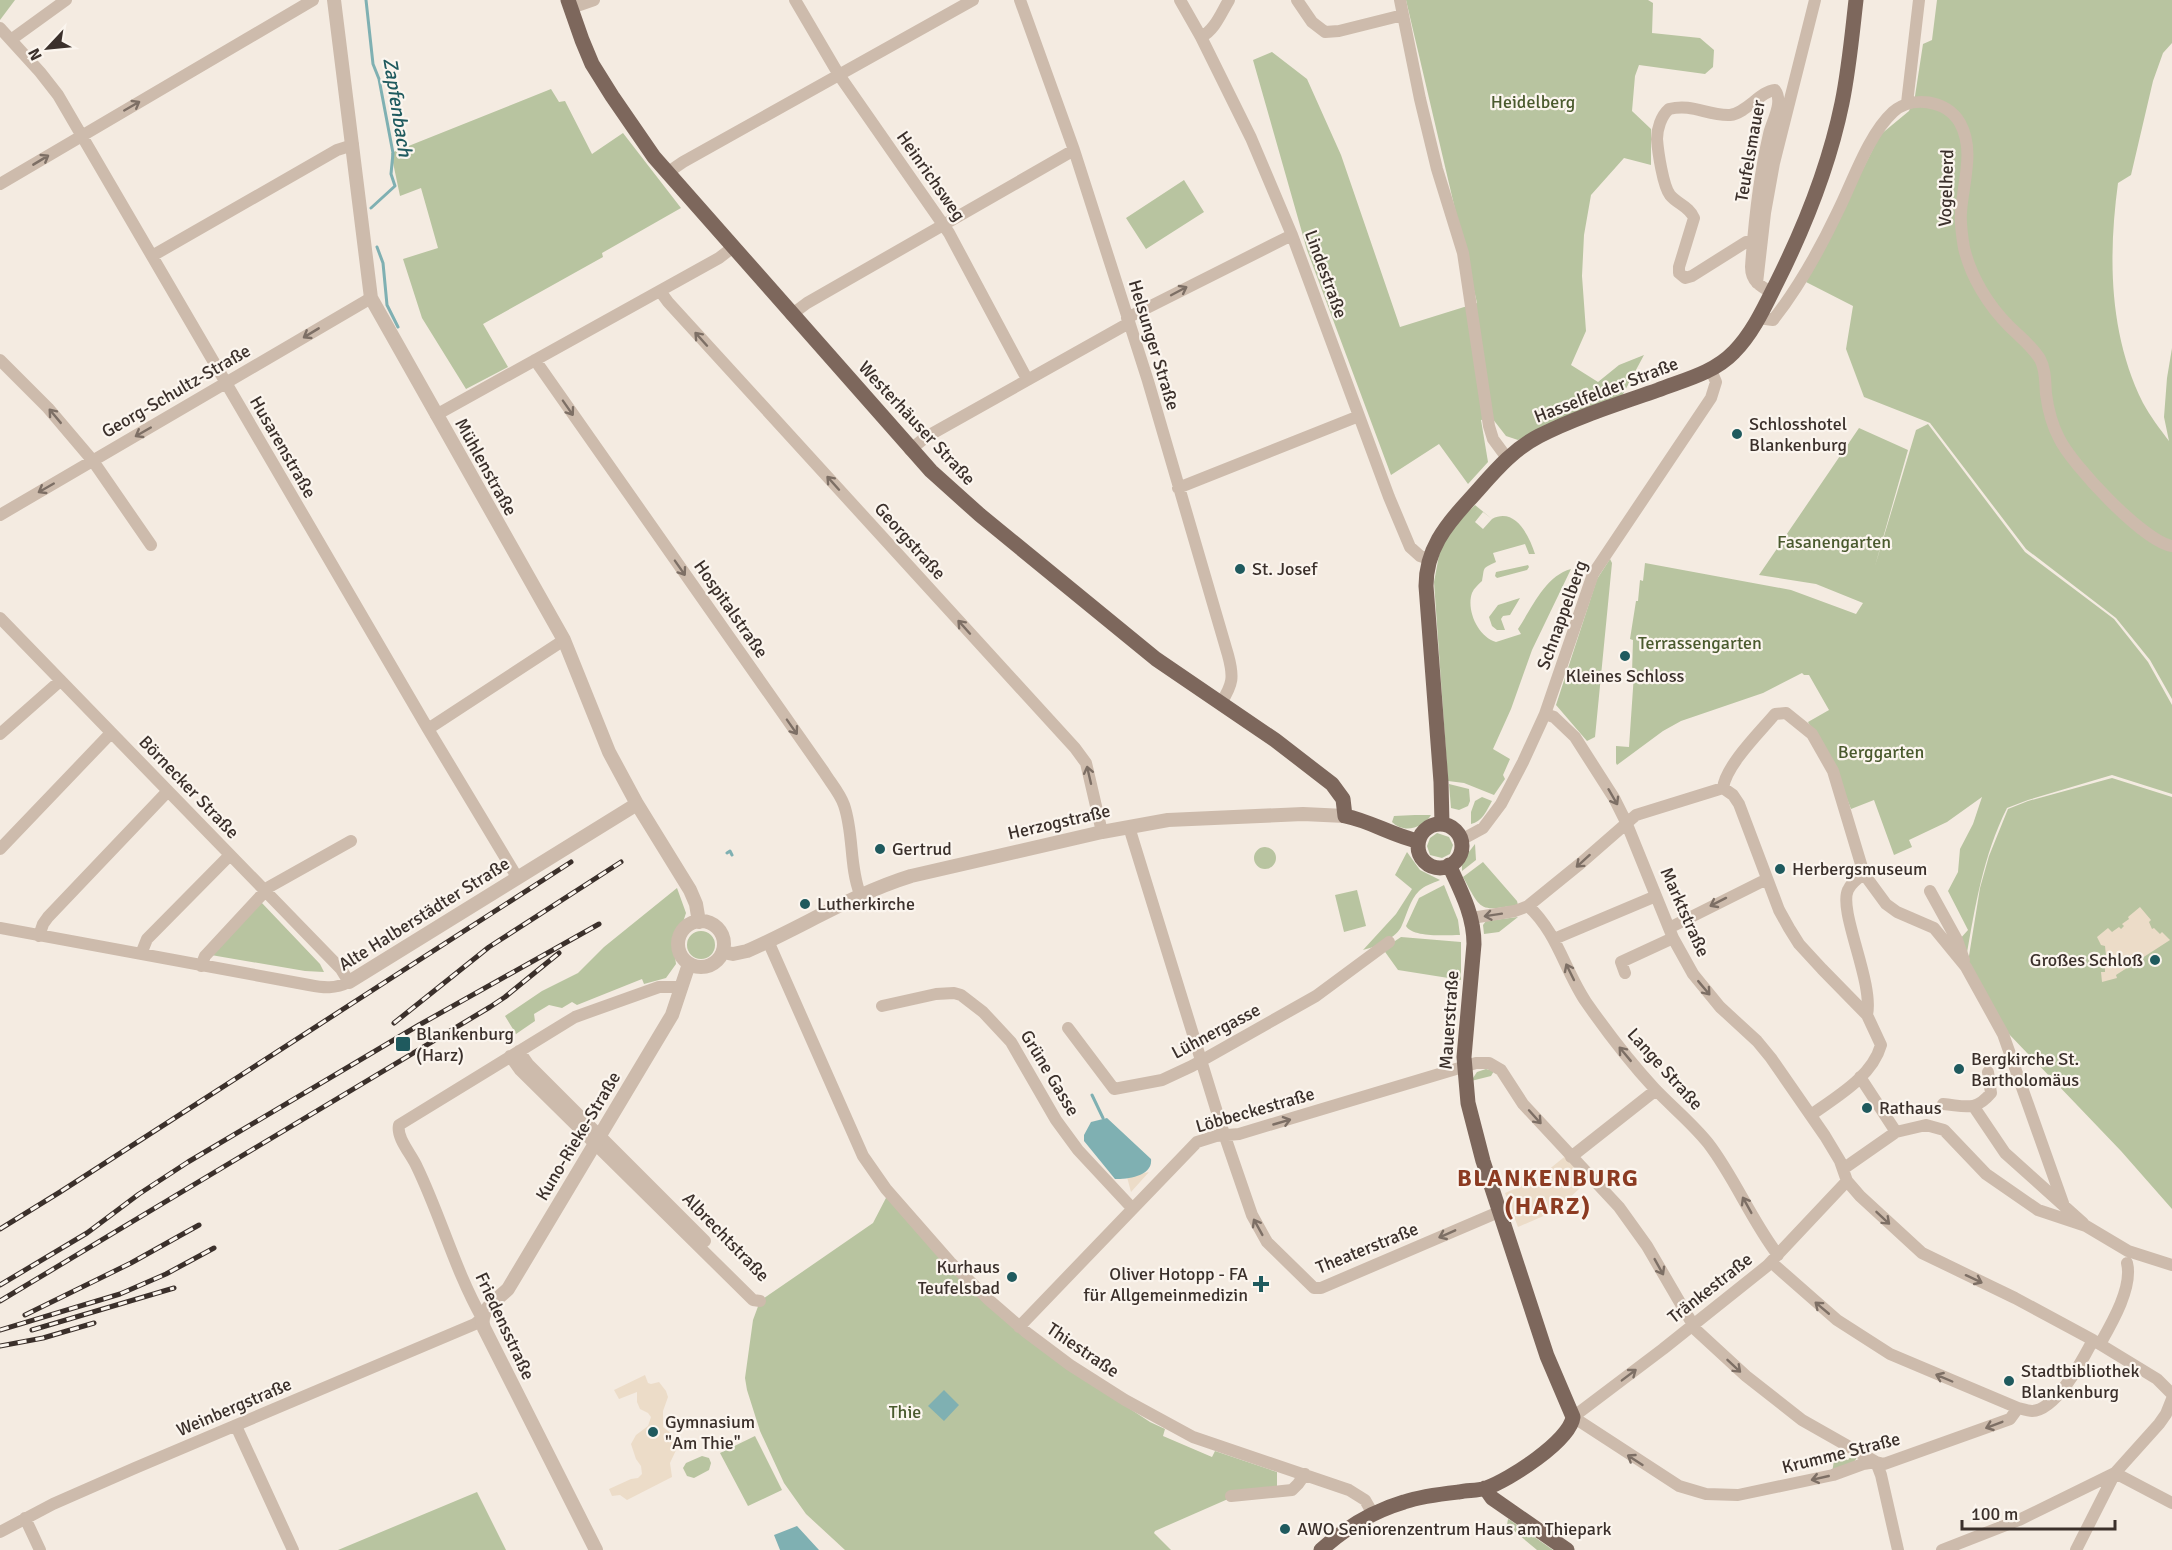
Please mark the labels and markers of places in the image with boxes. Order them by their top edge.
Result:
place label: Schlosshotel Blankenburg [1749,413,1847,456]
marker: Schlosshotel Blankenburg [1730,427,1744,441]
place label: St. Josef [1252,558,1318,580]
marker: St. Josef [1233,562,1247,576]
marker: Kleines Schloss [1618,649,1632,663]
place label: Kleines Schloss [1566,665,1685,687]
place label: Gertrud [892,838,952,860]
marker: Gertrud [873,842,887,856]
place label: Herbergsmuseum [1792,858,1927,880]
marker: Herbergsmuseum [1773,862,1787,876]
place label: Lutherkirche [817,893,915,915]
marker: Lutherkirche [798,897,812,911]
place label: Großes Schloß [2030,949,2143,971]
marker: Großes Schloß [2148,953,2162,967]
place label: Blankenburg (Harz) [416,1023,514,1066]
marker: Blankenburg (Harz) [394,1035,412,1053]
place label: Bergkirche St. Bartholomäus [1971,1048,2079,1091]
marker: Bergkirche St. Bartholomäus [1952,1062,1966,1076]
place label: Rathaus [1879,1097,1942,1119]
marker: Rathaus [1860,1101,1874,1115]
place label: Kurhaus Teufelsbad [918,1256,1000,1299]
place label: Oliver Hotopp - FA für Allgemeinmedizin [1083,1263,1248,1306]
marker: Kurhaus Teufelsbad [1005,1270,1019,1284]
marker: Oliver Hotopp - FA für Allgemeinmedizin [1252,1275,1270,1293]
place label: Stadtbibliothek Blankenburg [2021,1360,2139,1403]
marker: Stadtbibliothek Blankenburg [2002,1374,2016,1388]
place label: Gymnasium "Am Thie" [665,1411,755,1454]
marker: Gymnasium "Am Thie" [646,1425,660,1439]
place label: AWO Seniorenzentrum Haus am Thiepark [1297,1518,1612,1540]
marker: AWO Seniorenzentrum Haus am Thiepark [1278,1522,1292,1536]

